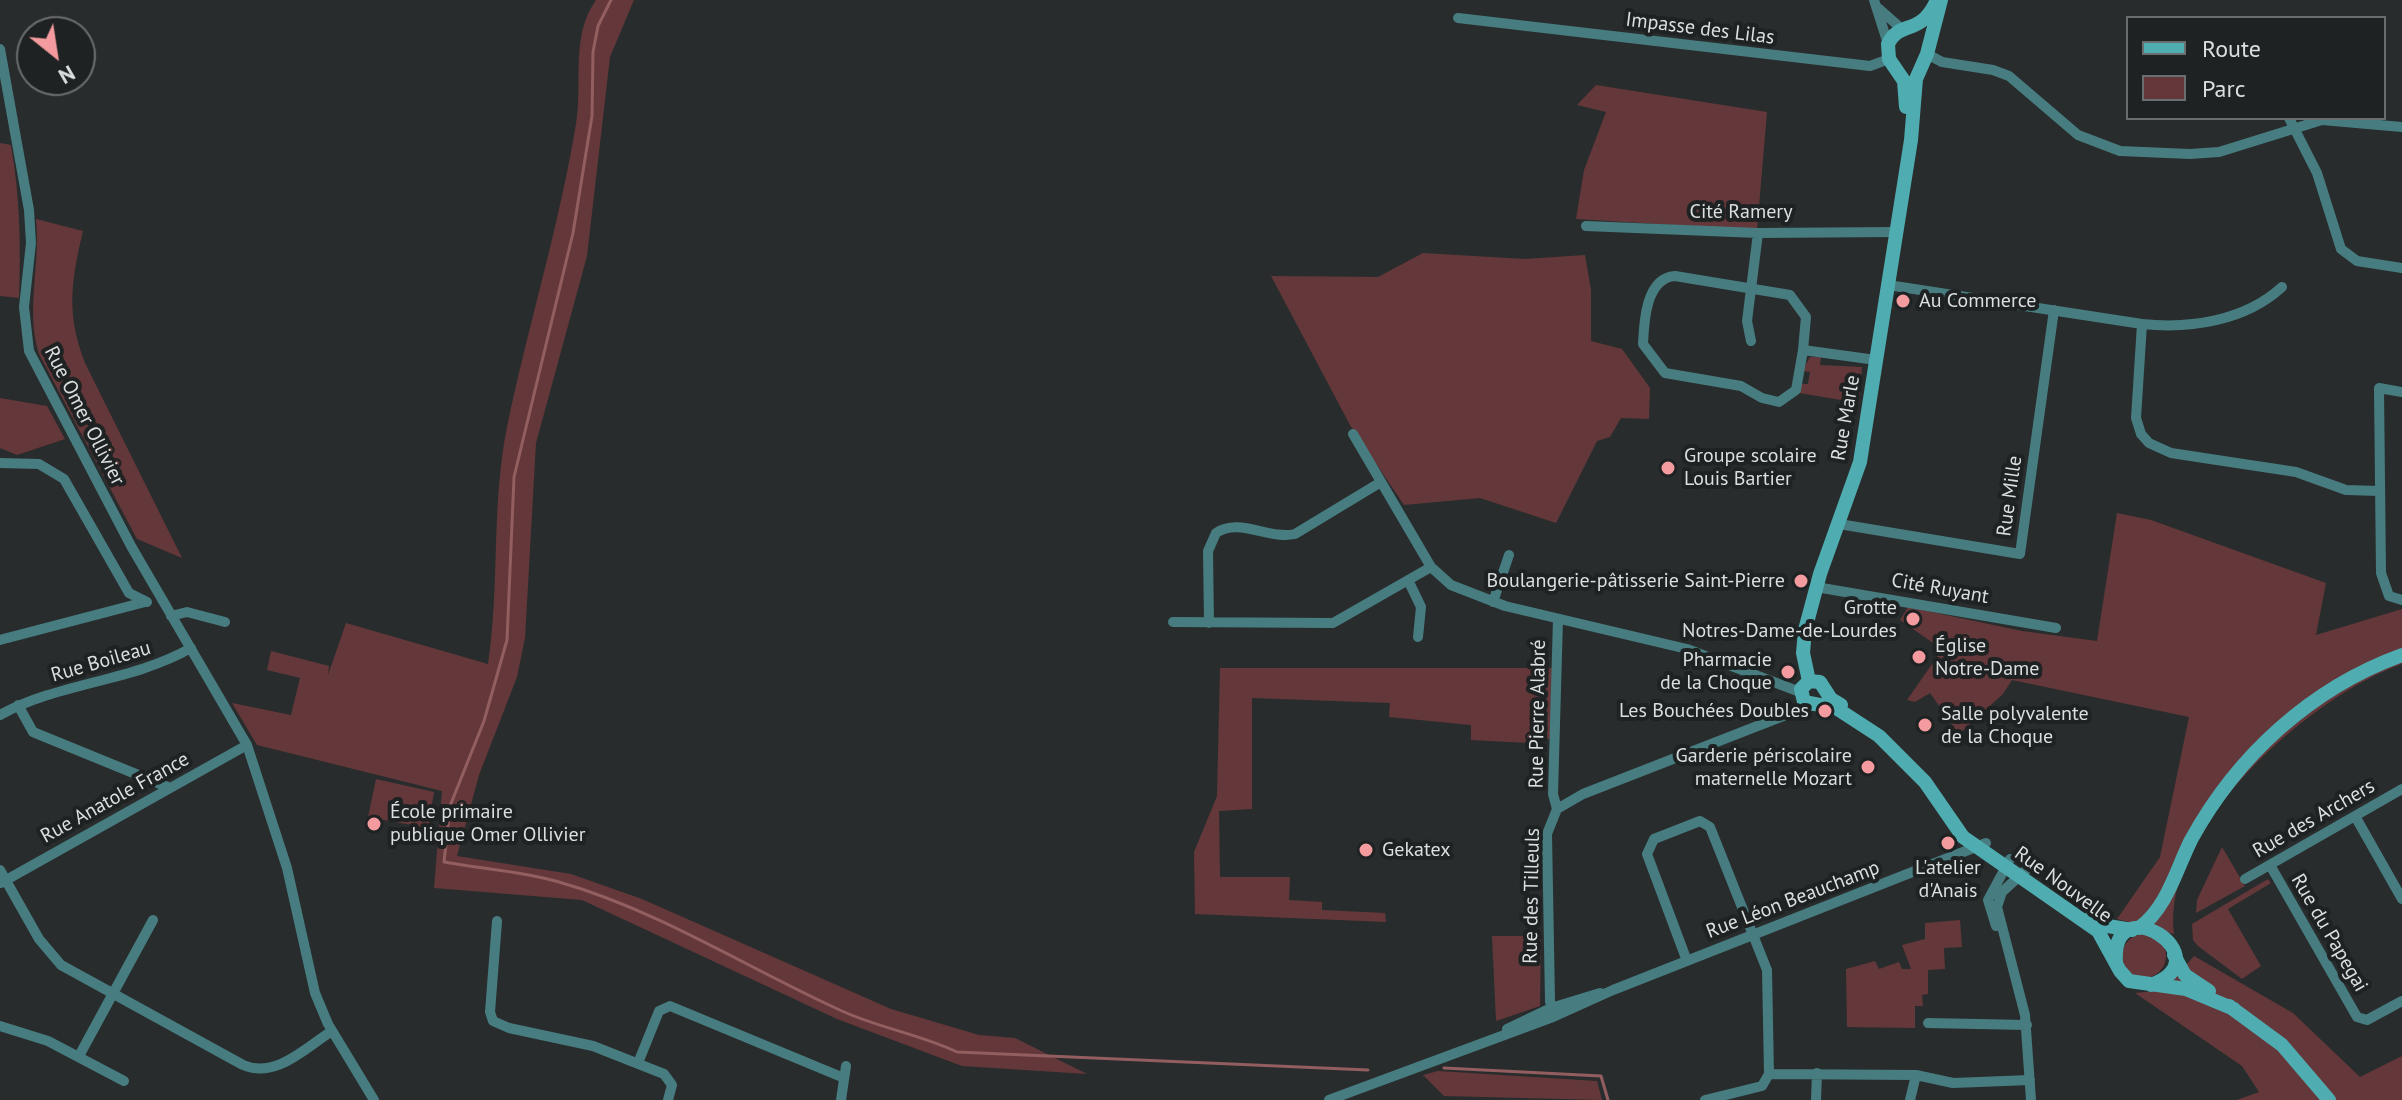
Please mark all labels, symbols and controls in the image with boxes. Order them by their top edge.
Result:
street label: Impasse des Lilas [1624,8,1776,50]
north arrow [16,16,96,96]
legend [2126,16,2386,120]
text: Route [2202,33,2261,64]
text: N [54,59,80,91]
text: Parc [2202,73,2245,104]
street label: Cité Ramery [1690,200,1792,224]
place label: Au Commerce [1919,289,2036,313]
marker: Au Commerce [1894,292,1912,310]
street label: Rue Omer Ollivier [39,342,129,490]
street label: Rue Marle [1827,373,1865,463]
place label: Groupe scolaire Louis Bartier [1684,444,1817,491]
street label: Rue Mille [1992,454,2028,538]
marker: Groupe scolaire Louis Bartier [1659,459,1677,477]
place label: Boulangerie-pâtisserie Saint-Pierre [1487,569,1785,593]
street label: Cité Ruyant [1890,569,1990,609]
marker: Boulangerie-pâtisserie Saint-Pierre [1792,572,1810,590]
place label: Grotte Notres-Dame-de-Lourdes [1682,596,1897,643]
marker: Grotte Notres-Dame-de-Lourdes [1904,610,1922,628]
place label: Église Notre-Dame [1935,634,2040,681]
street label: Rue Boileau [48,636,154,688]
street label: Rue Pierre Alabré [1525,639,1551,789]
place label: Pharmacie de la Choque [1660,648,1772,695]
marker: Église Notre-Dame [1910,648,1928,666]
marker: Pharmacie de la Choque [1779,663,1797,681]
place label: Les Bouchées Doubles [1619,699,1809,723]
marker: Les Bouchées Doubles [1816,702,1834,720]
place label: Salle polyvalente de la Choque [1941,702,2089,749]
marker: Salle polyvalente de la Choque [1916,716,1934,734]
place label: Garderie périscolaire maternelle Mozart [1676,744,1852,791]
street label: Rue Anatole France [37,747,193,849]
marker: Garderie périscolaire maternelle Mozart [1859,758,1877,776]
street label: Rue des Archers [2249,774,2379,864]
place label: École primaire publique Omer Ollivier [390,800,586,847]
marker: École primaire publique Omer Ollivier [365,815,383,833]
street label: Rue des Tilleuls [1519,828,1545,964]
marker: L'atelier d'Anais [1939,834,1957,852]
place label: Gekatex [1382,838,1450,862]
marker: Gekatex [1357,841,1375,859]
street label: Rue Nouvelle [2010,842,2116,928]
street label: Rue Léon Beauchamp [1703,856,1883,944]
place label: L'atelier d'Anais [1915,856,1981,903]
street label: Rue du Papegai [2286,870,2372,996]

